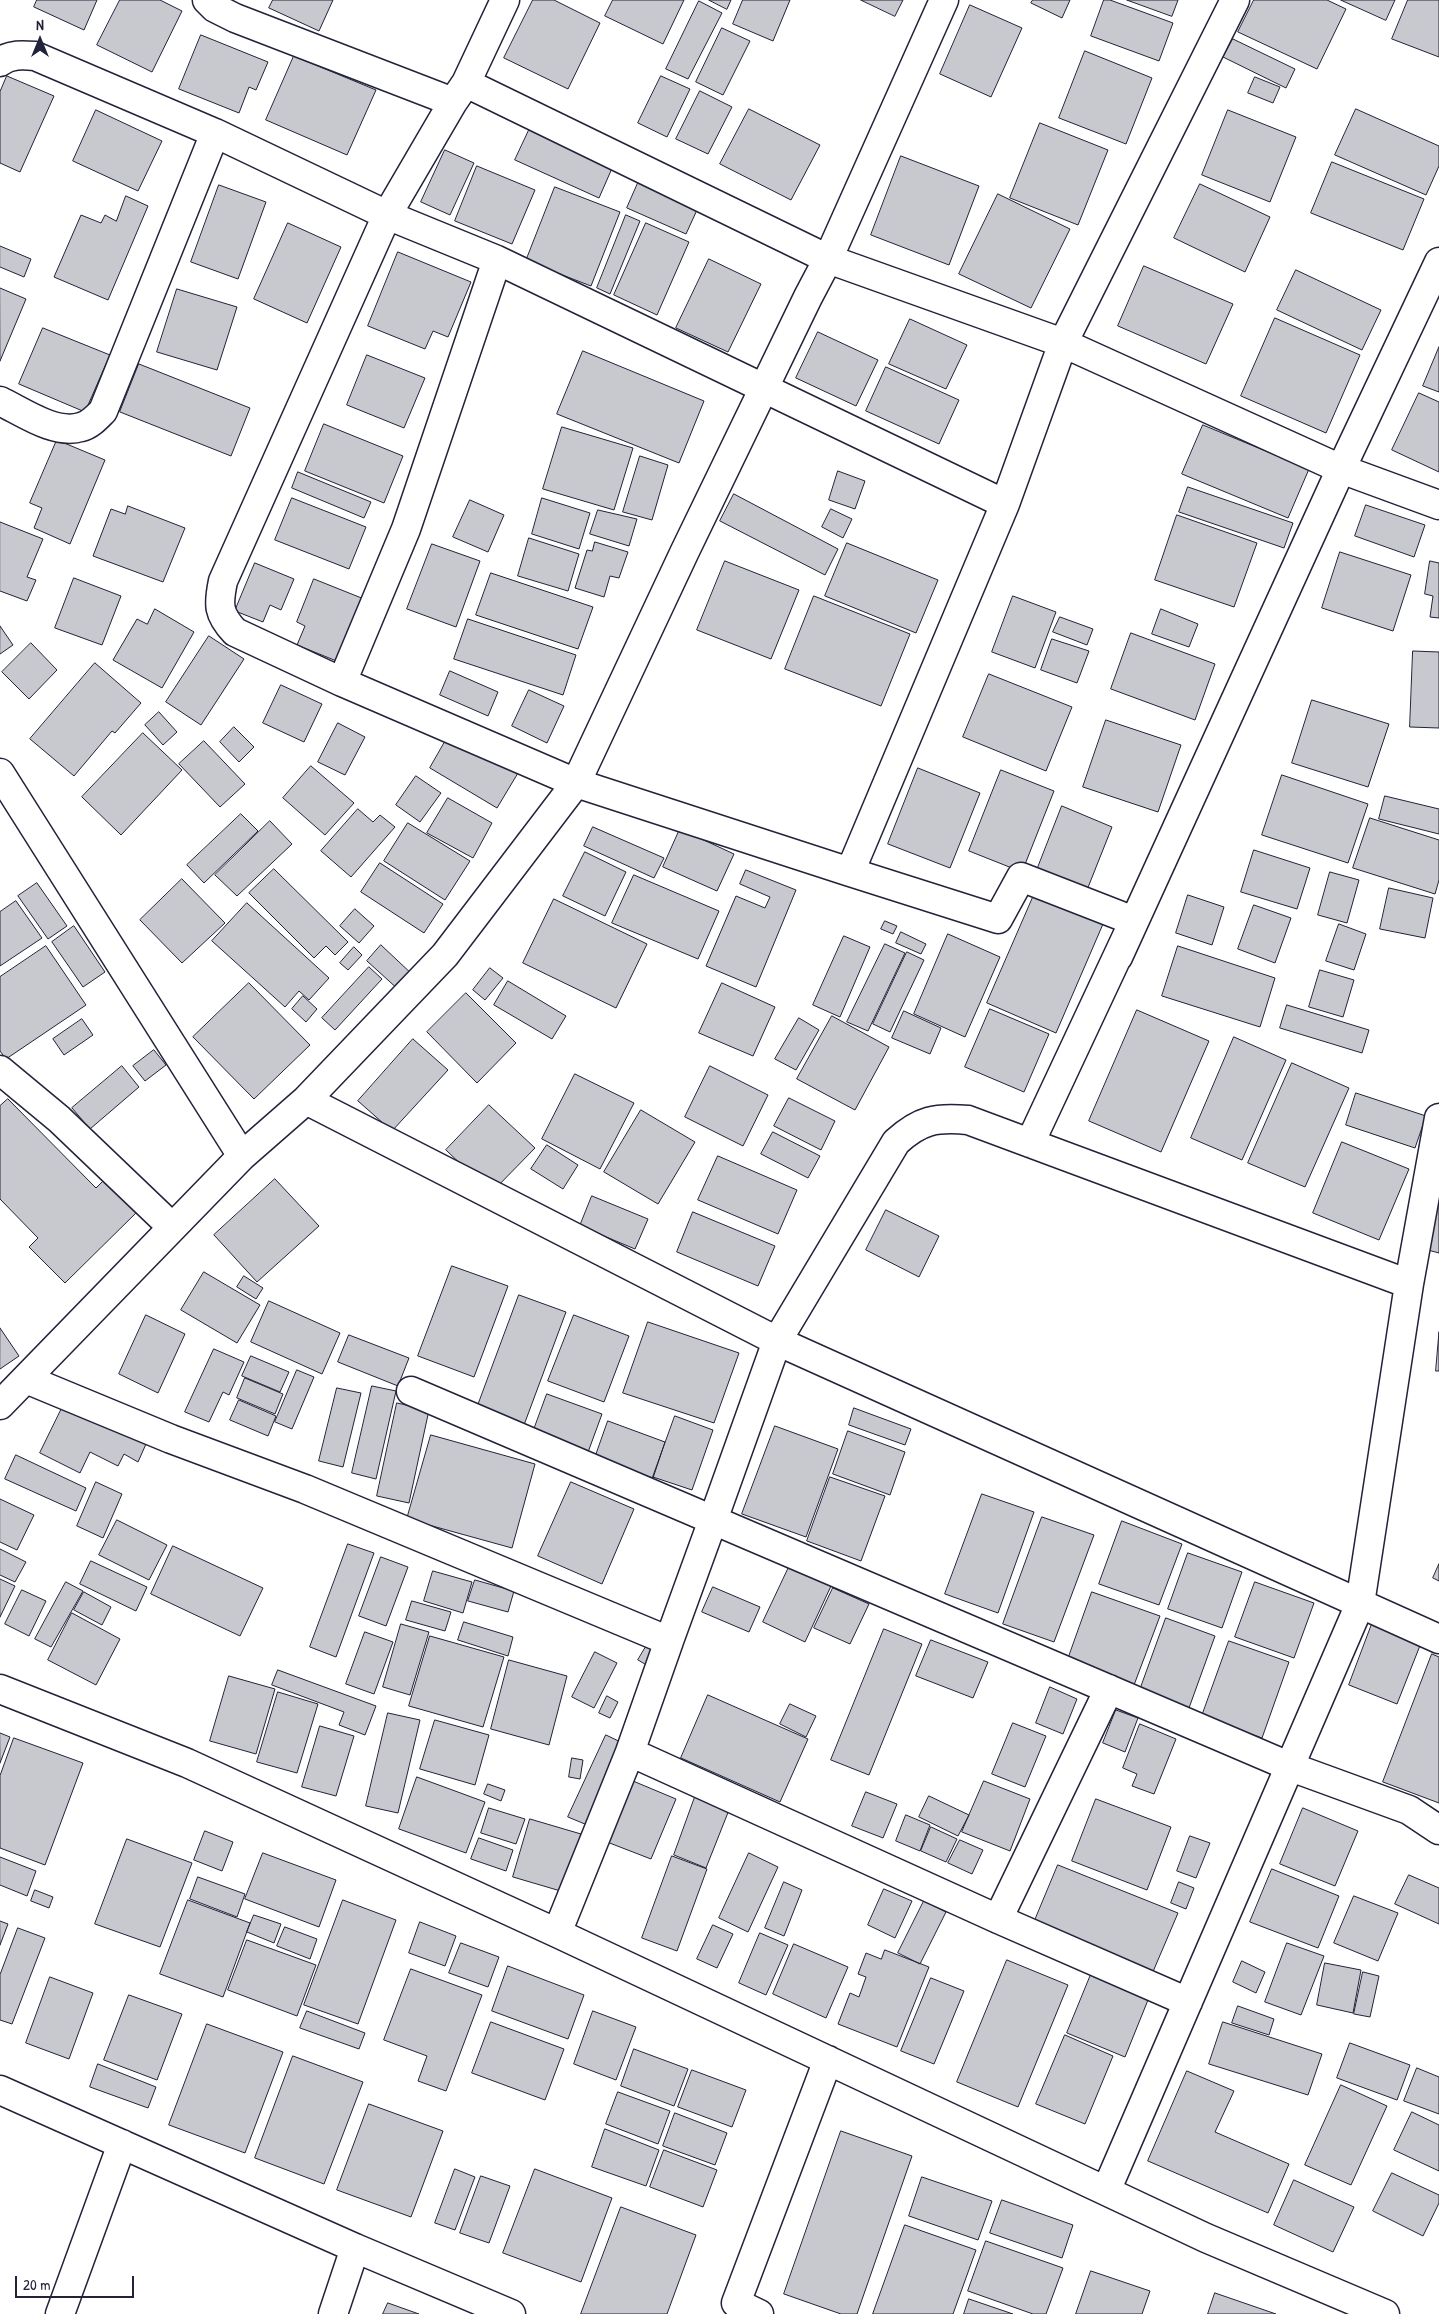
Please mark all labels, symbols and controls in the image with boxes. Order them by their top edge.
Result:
north arrow [15,15,65,65]
text: N [36,15,44,34]
scale bar [18,2266,136,2298]
text: 20 m [23,2274,50,2295]

